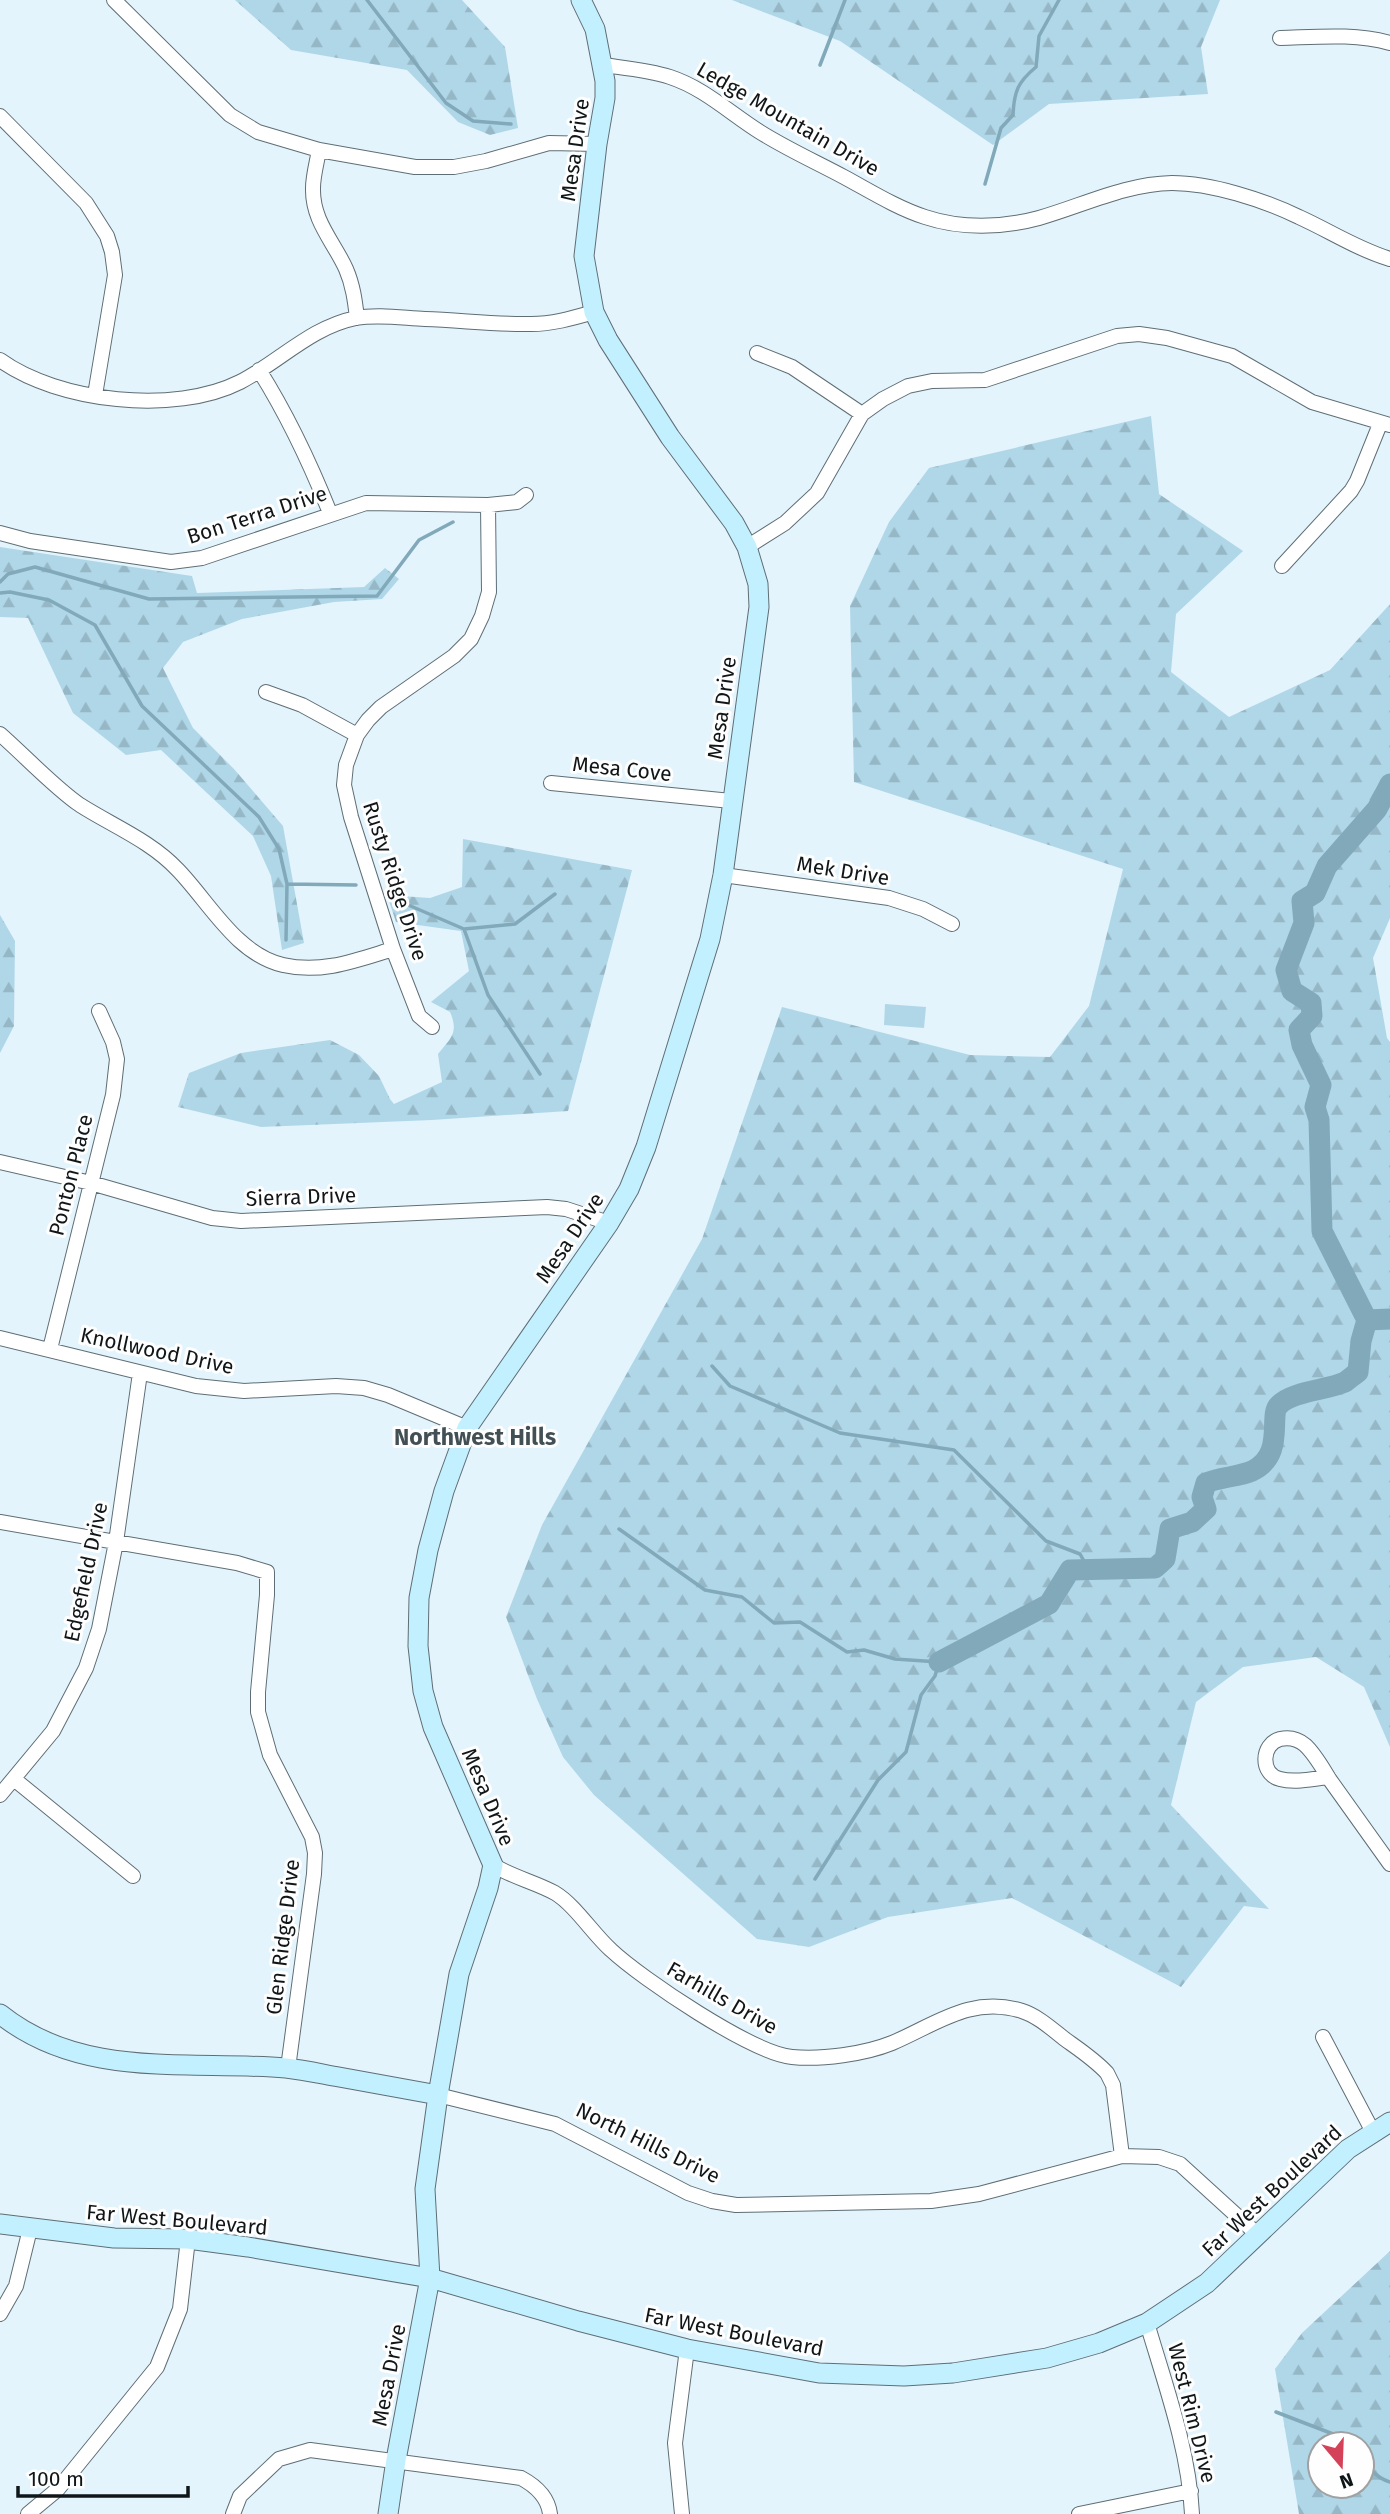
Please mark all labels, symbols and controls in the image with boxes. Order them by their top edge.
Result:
street label: Ledge Mountain Drive [692,56,884,182]
street label: Mesa Drive [555,97,595,203]
street label: Bon Terra Drive [184,480,330,550]
street label: Mesa Drive [702,655,742,761]
street label: Mesa Cove [571,751,673,787]
street label: Rusty Ridge Drive [357,798,433,964]
street label: Mek Drive [795,851,891,891]
street label: Ponton Place [43,1112,99,1238]
street label: Sierra Drive [245,1182,357,1212]
street label: Mesa Drive [530,1188,610,1288]
street label: Knollwood Drive [78,1322,236,1380]
district label: Northwest Hills [394,1423,556,1451]
street label: Edgefield Drive [58,1500,114,1644]
street label: Mesa Drive [456,1744,520,1850]
street label: Glen Ridge Drive [261,1858,305,2016]
street label: Farhills Drive [662,1956,782,2040]
street label: North Hills Drive [572,2097,724,2189]
street label: Far West Boulevard [1197,2119,1347,2263]
street label: Far West Boulevard [85,2199,269,2241]
street label: Far West Boulevard [642,2302,826,2362]
street label: Mesa Drive [366,2322,412,2428]
street label: West Rim Drive [1162,2340,1222,2486]
north arrow [1306,2430,1376,2500]
scale bar [18,2454,187,2498]
text: 100 m [28,2466,84,2492]
text: N [1337,2468,1356,2494]

